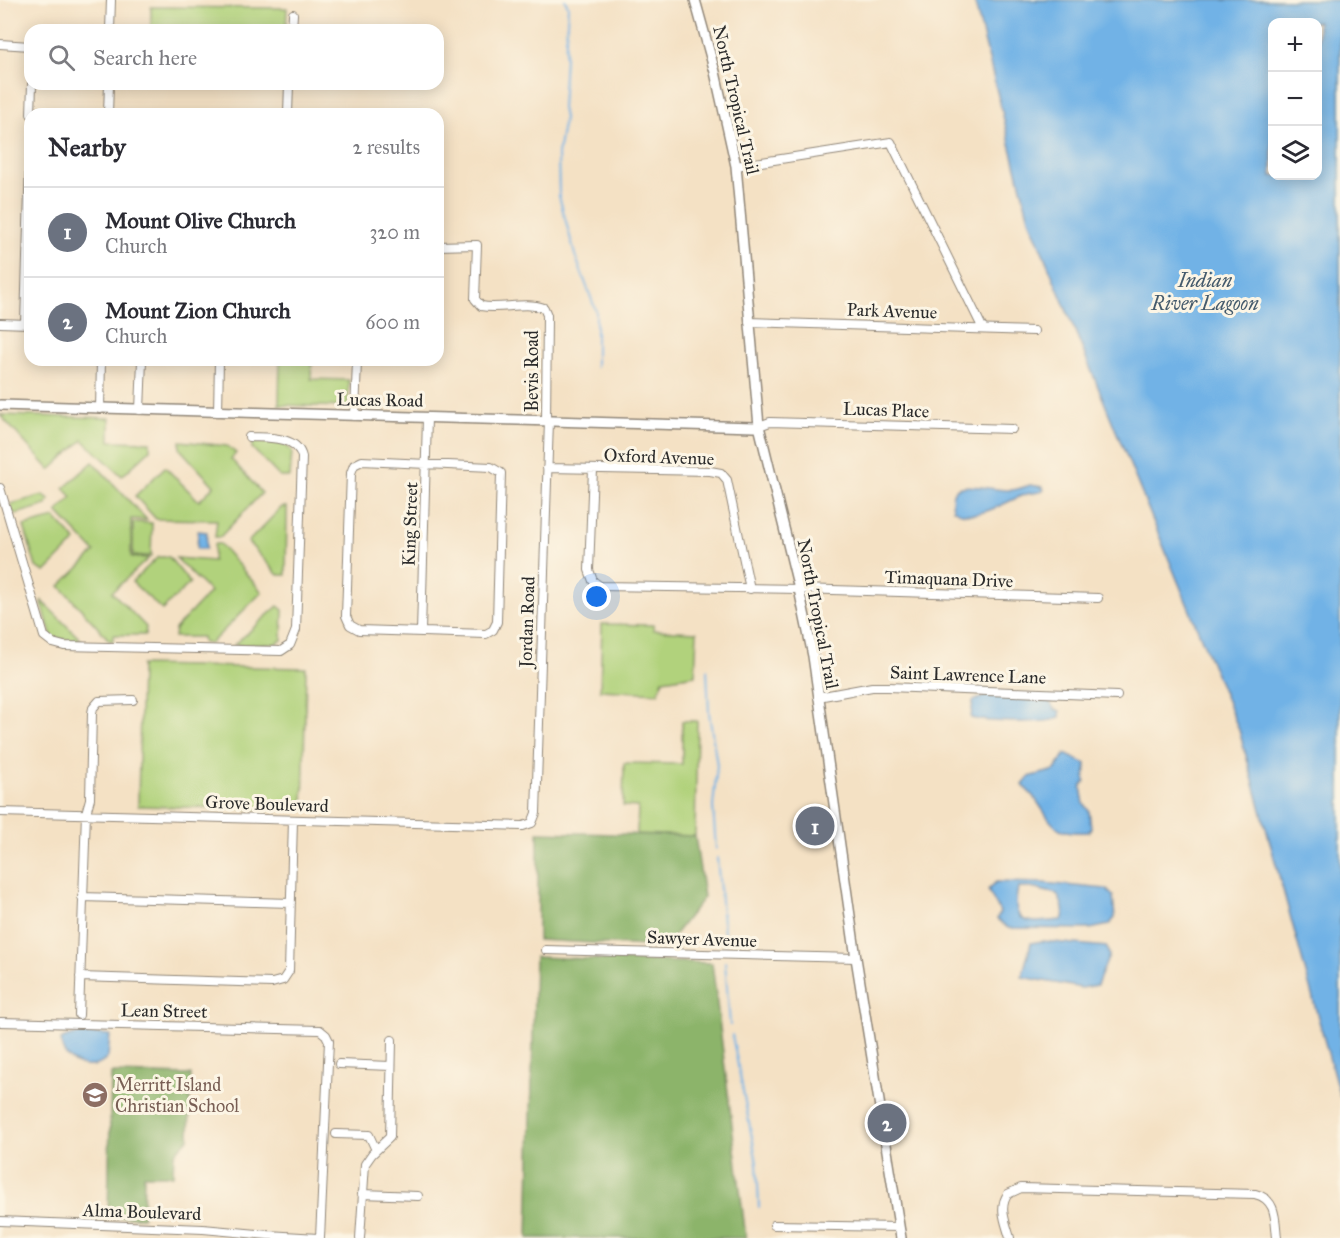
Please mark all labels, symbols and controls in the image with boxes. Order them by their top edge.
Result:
map controls [1268,18,1322,180]
button: + [1268,18,1322,72]
street label: North Tropical Trail [708,23,764,177]
search box [24,24,444,90]
icon: search [45,41,78,74]
text: Search here [93,44,197,71]
button: − [1268,72,1322,126]
button: layers [1268,126,1322,180]
text: Nearby [48,131,126,163]
text: 2 results [352,135,420,159]
text: Mount Olive Church [105,207,296,234]
text: 1 [64,220,71,244]
text: 320 m [369,220,420,244]
text: Church [105,234,167,258]
water label: Indian River Lagoon [1150,268,1259,315]
text: Mount Zion Church [105,297,291,324]
street label: Park Avenue [846,298,938,324]
text: 2 [63,310,72,334]
text: 600 m [365,310,420,334]
text: Church [105,324,167,348]
street label: Bevis Road [521,330,543,412]
street label: Lucas Road [336,388,424,412]
street label: Lucas Place [842,397,930,423]
street label: Oxford Avenue [603,444,715,470]
street label: King Street [398,481,423,567]
street label: North Tropical Trail [793,537,843,691]
street label: Timaquana Drive [884,566,1014,593]
street label: Jordan Road [514,576,541,670]
your location [582,582,611,611]
street label: Saint Lawrence Lane [889,661,1047,689]
street label: Grove Boulevard [205,791,329,817]
pin: 1 [796,804,834,848]
street label: Sawyer Avenue [647,926,757,952]
street label: Lean Street [120,999,208,1023]
place label: Merritt Island Christian School [115,1074,239,1117]
school or university icon: Merritt Island Christian School [80,1080,110,1110]
pin: 2 [868,1100,906,1146]
street label: Alma Boulevard [81,1199,202,1225]

